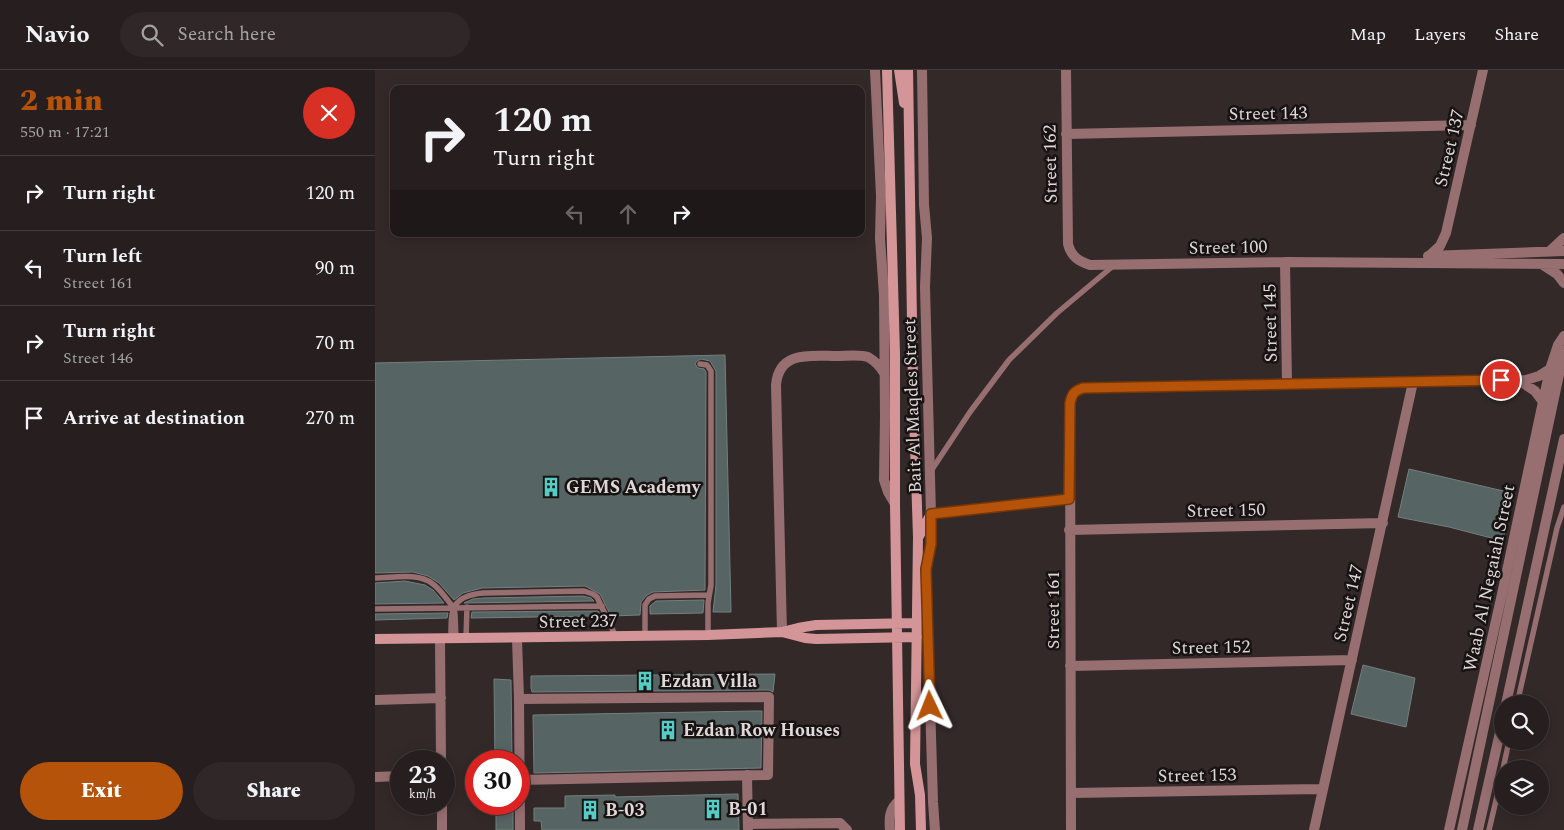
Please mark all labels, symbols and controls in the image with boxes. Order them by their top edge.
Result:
search box [120,12,470,57]
text: Navio [25,17,90,53]
text: Search here [178,20,276,49]
icon: search [138,21,166,49]
text: Map [1350,21,1386,48]
text: Layers [1414,21,1466,48]
text: Share [1494,21,1539,48]
text: 2 min [20,78,103,124]
button: close [303,87,355,139]
text: 120 m [493,94,592,147]
street label: Street 143 [1228,99,1308,128]
icon: right [410,105,475,170]
street label: Street 137 [1427,107,1471,190]
text: 550 m · 17:21 [20,120,110,144]
street label: Street 162 [1036,124,1065,204]
text: Turn right [493,142,595,175]
icon: right [20,179,48,207]
text: Turn right [63,179,156,208]
text: 120 m [305,179,355,208]
icon: left [561,200,589,228]
icon: ahead [614,200,642,228]
icon: right [667,200,695,228]
street label: Street 100 [1188,233,1268,262]
text: Turn left [63,242,142,271]
icon: left [20,254,48,282]
text: 90 m [315,254,355,283]
text: Street 161 [63,271,133,295]
street label: Street 145 [1256,283,1285,363]
text: Turn right [63,317,156,346]
street label: Bait Al Maqdes Street [896,318,929,494]
icon: right [20,329,48,357]
text: 70 m [315,329,355,358]
text: Street 146 [63,346,133,370]
pin [1480,359,1522,401]
icon: arrive [1487,366,1515,394]
icon: arrive [20,404,48,432]
text: Arrive at destination [63,404,245,433]
text: 270 m [305,404,355,433]
place label: GEMS Academy [566,474,702,501]
building icon: GEMS Academy [540,476,562,498]
street label: Waab Al Negaiah Street [1456,482,1523,674]
street label: Street 150 [1186,496,1266,525]
street label: Street 147 [1326,562,1370,645]
street label: Street 161 [1040,571,1067,649]
street label: Street 237 [538,607,618,636]
street label: Street 152 [1171,633,1251,662]
place label: Ezdan Villa [660,668,758,695]
building icon: Ezdan Villa [634,670,656,692]
position arrow [903,679,955,731]
map controls [1494,695,1549,815]
button: search [1494,695,1549,750]
place label: Ezdan Row Houses [683,717,840,744]
building icon: Ezdan Row Houses [657,719,679,741]
speed limit sign: 30 [465,750,530,815]
text: 23 [408,757,437,795]
button: layers [1494,760,1549,815]
street label: Street 153 [1157,761,1237,790]
button: Exit [20,762,183,820]
button: Share [193,762,355,820]
text: km/h [409,785,436,804]
place label: B-01 [728,796,768,823]
place label: B-03 [605,797,645,824]
building icon: B-01 [702,798,724,820]
building icon: B-03 [579,799,601,821]

